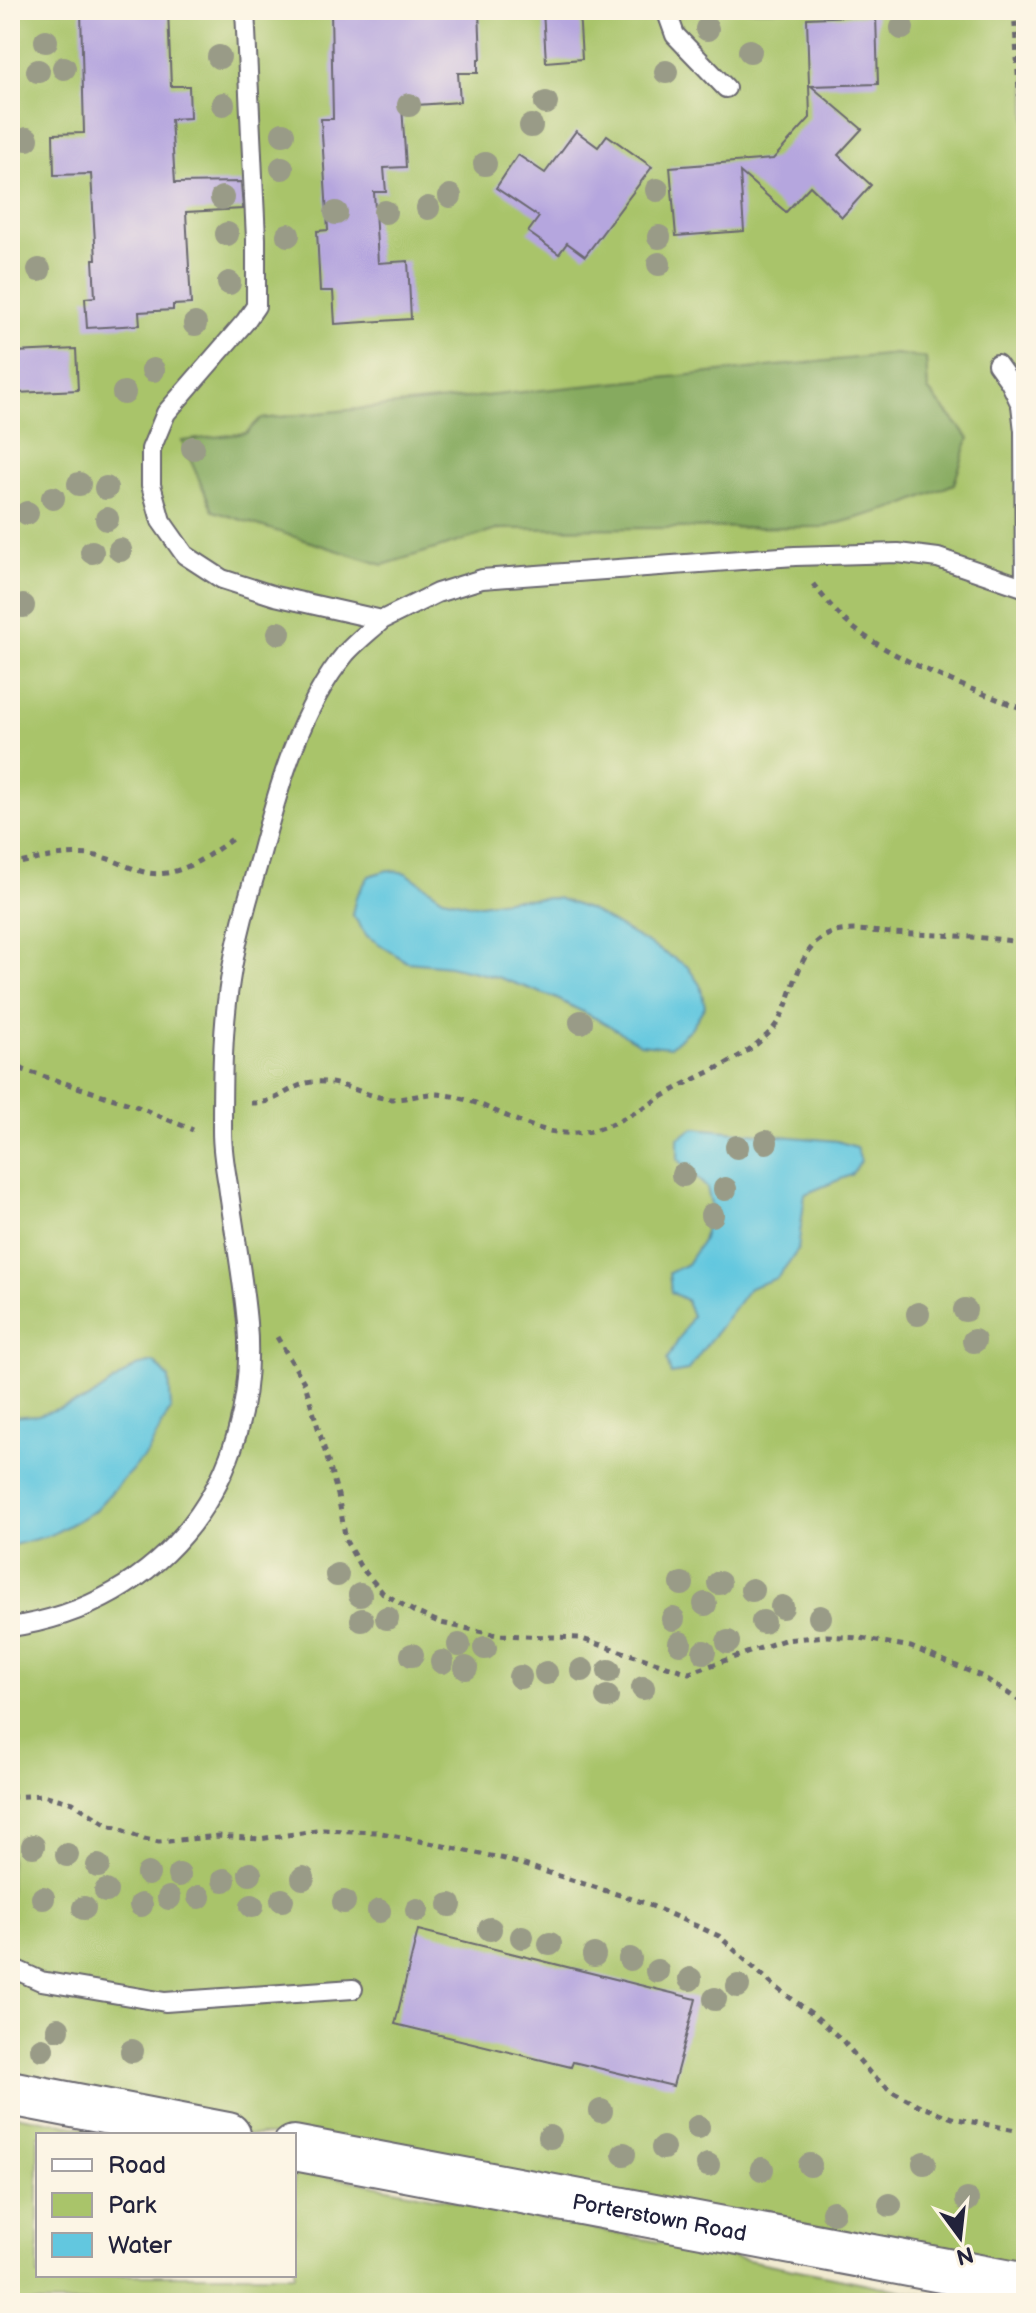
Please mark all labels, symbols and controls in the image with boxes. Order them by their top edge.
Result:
legend [36,2133,296,2277]
text: Road [108,2151,166,2180]
street label: Porterstown Road [570,2189,749,2248]
text: Park [108,2191,156,2220]
north arrow [920,2197,1000,2277]
text: Water [108,2231,172,2260]
text: N [953,2240,976,2270]

